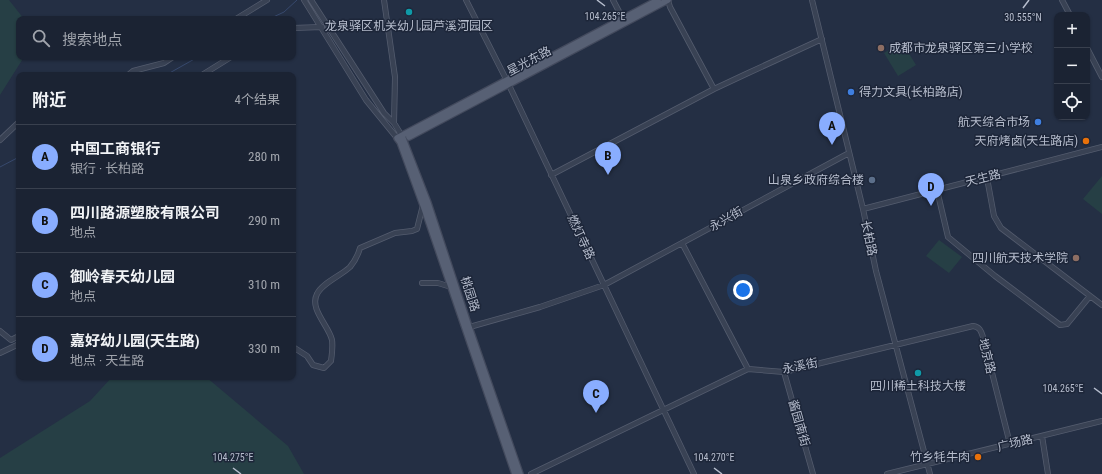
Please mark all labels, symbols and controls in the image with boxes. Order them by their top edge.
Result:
marker: 龙泉驿区机关幼儿园芦溪河园区 [404,7,414,17]
text: 104.265°E [585,11,626,22]
text: 30.555°N [1004,12,1042,23]
map controls [1054,12,1090,120]
button: + [1054,12,1090,48]
search box [16,16,296,60]
place label: 龙泉驿区机关幼儿园芦溪河园区 [325,19,493,33]
icon: search [30,27,52,49]
text: 搜索地点 [62,31,122,49]
place label: 成都市龙泉驿区第三小学校 [889,41,1033,55]
marker: 成都市龙泉驿区第三小学校 [876,43,886,53]
street label: 星光东路 [505,44,553,78]
button: − [1054,48,1090,84]
button: locate [1054,84,1090,120]
place label: 得力文具(长柏路店) [859,85,963,99]
marker: 得力文具(长柏路店) [846,87,856,97]
text: 附近 [32,90,66,110]
text: 4个结果 [235,92,280,107]
pin: A [819,112,845,145]
place label: 航天综合市场 [958,115,1030,129]
marker: 航天综合市场 [1033,117,1043,127]
place label: 天府烤卤(天生路店) [974,134,1078,148]
marker: 天府烤卤(天生路店) [1081,136,1091,146]
text: 中国工商银行 [70,140,160,158]
pin: B [595,142,621,175]
text: A [41,149,49,164]
text: 280 m [248,149,280,164]
text: 银行 · 长柏路 [70,161,144,176]
street label: 天生路 [964,167,1002,189]
place label: 山泉乡政府综合楼 [768,173,864,187]
pin: D [918,173,944,206]
marker: 山泉乡政府综合楼 [867,175,877,185]
text: 四川路源塑胶有限公司 [70,204,220,222]
street label: 永兴街 [707,204,745,234]
street label: 燃灯寺路 [565,212,597,262]
text: B [41,213,49,228]
text: 290 m [248,213,280,228]
street label: 长柏路 [858,219,880,257]
text: 地点 [70,225,96,240]
place label: 四川航天技术学院 [972,251,1068,265]
marker: 四川航天技术学院 [1071,253,1081,263]
text: 御岭春天幼儿园 [70,268,175,286]
street label: 桃园路 [458,275,482,313]
text: C [41,277,49,292]
text: 310 m [248,277,280,292]
your location [733,280,753,300]
text: 地点 [70,289,96,304]
text: 嘉好幼儿园(天生路) [70,332,200,350]
street label: 地京路 [976,337,998,375]
text: D [41,341,49,356]
text: 330 m [248,341,280,356]
text: 地点 · 天生路 [70,353,144,368]
street label: 永溪街 [781,356,819,376]
marker: 四川稀土科技大楼 [913,368,923,378]
place label: 四川稀土科技大楼 [870,379,966,393]
pin: C [583,380,609,413]
text: 104.265°E [1043,383,1084,394]
street label: 酱园南街 [786,398,812,448]
street label: 广场路 [996,432,1034,454]
place label: 竹乡牦牛肉 [910,450,970,464]
text: 104.275°E [213,452,254,463]
text: 104.270°E [694,452,735,463]
marker: 竹乡牦牛肉 [973,452,983,462]

